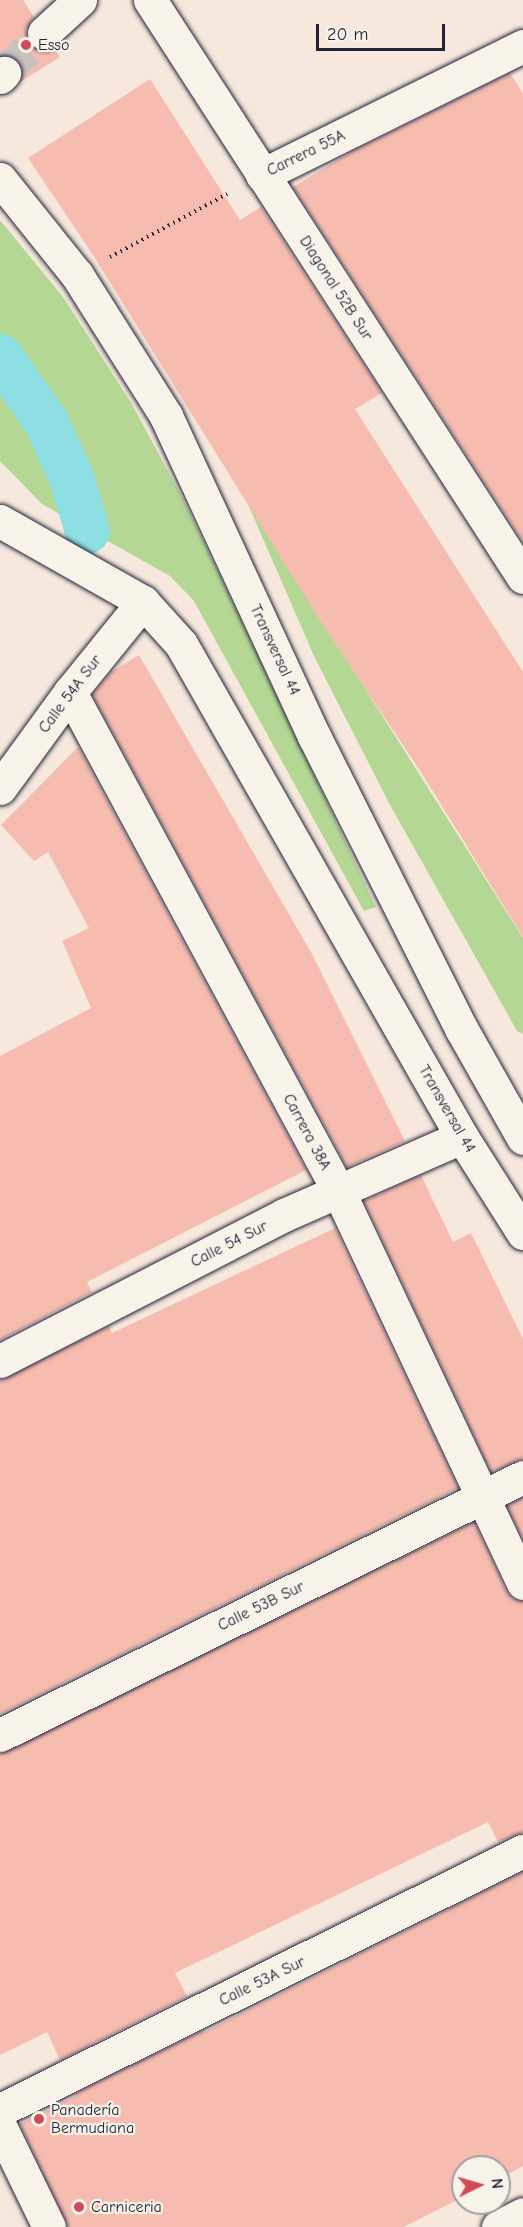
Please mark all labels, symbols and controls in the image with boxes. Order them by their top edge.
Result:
scale bar [319,12,448,50]
text: 20 m [327,24,368,45]
place label: Esso [38,35,69,55]
marker: Esso [19,38,33,52]
street label: Carrera 55A [264,126,348,180]
street label: Diagonal 52B Sur [295,232,377,344]
street label: Transversal 44 [246,601,304,699]
street label: Calle 54A Sur [34,651,106,737]
street label: Transversal 44 [414,1062,480,1156]
street label: Carrera 38A [279,1091,335,1173]
street label: Calle 54 Sur [187,1216,271,1272]
street label: Calle 53B Sur [215,1577,307,1635]
street label: Calle 53A Sur [216,1952,308,2010]
place label: Panadería Bermudiana [51,2100,134,2138]
marker: Panadería Bermudiana [32,2112,46,2126]
north arrow [451,2155,511,2215]
text: N [488,2178,506,2190]
place label: Carniceria [91,2197,162,2217]
marker: Carniceria [72,2200,86,2214]

